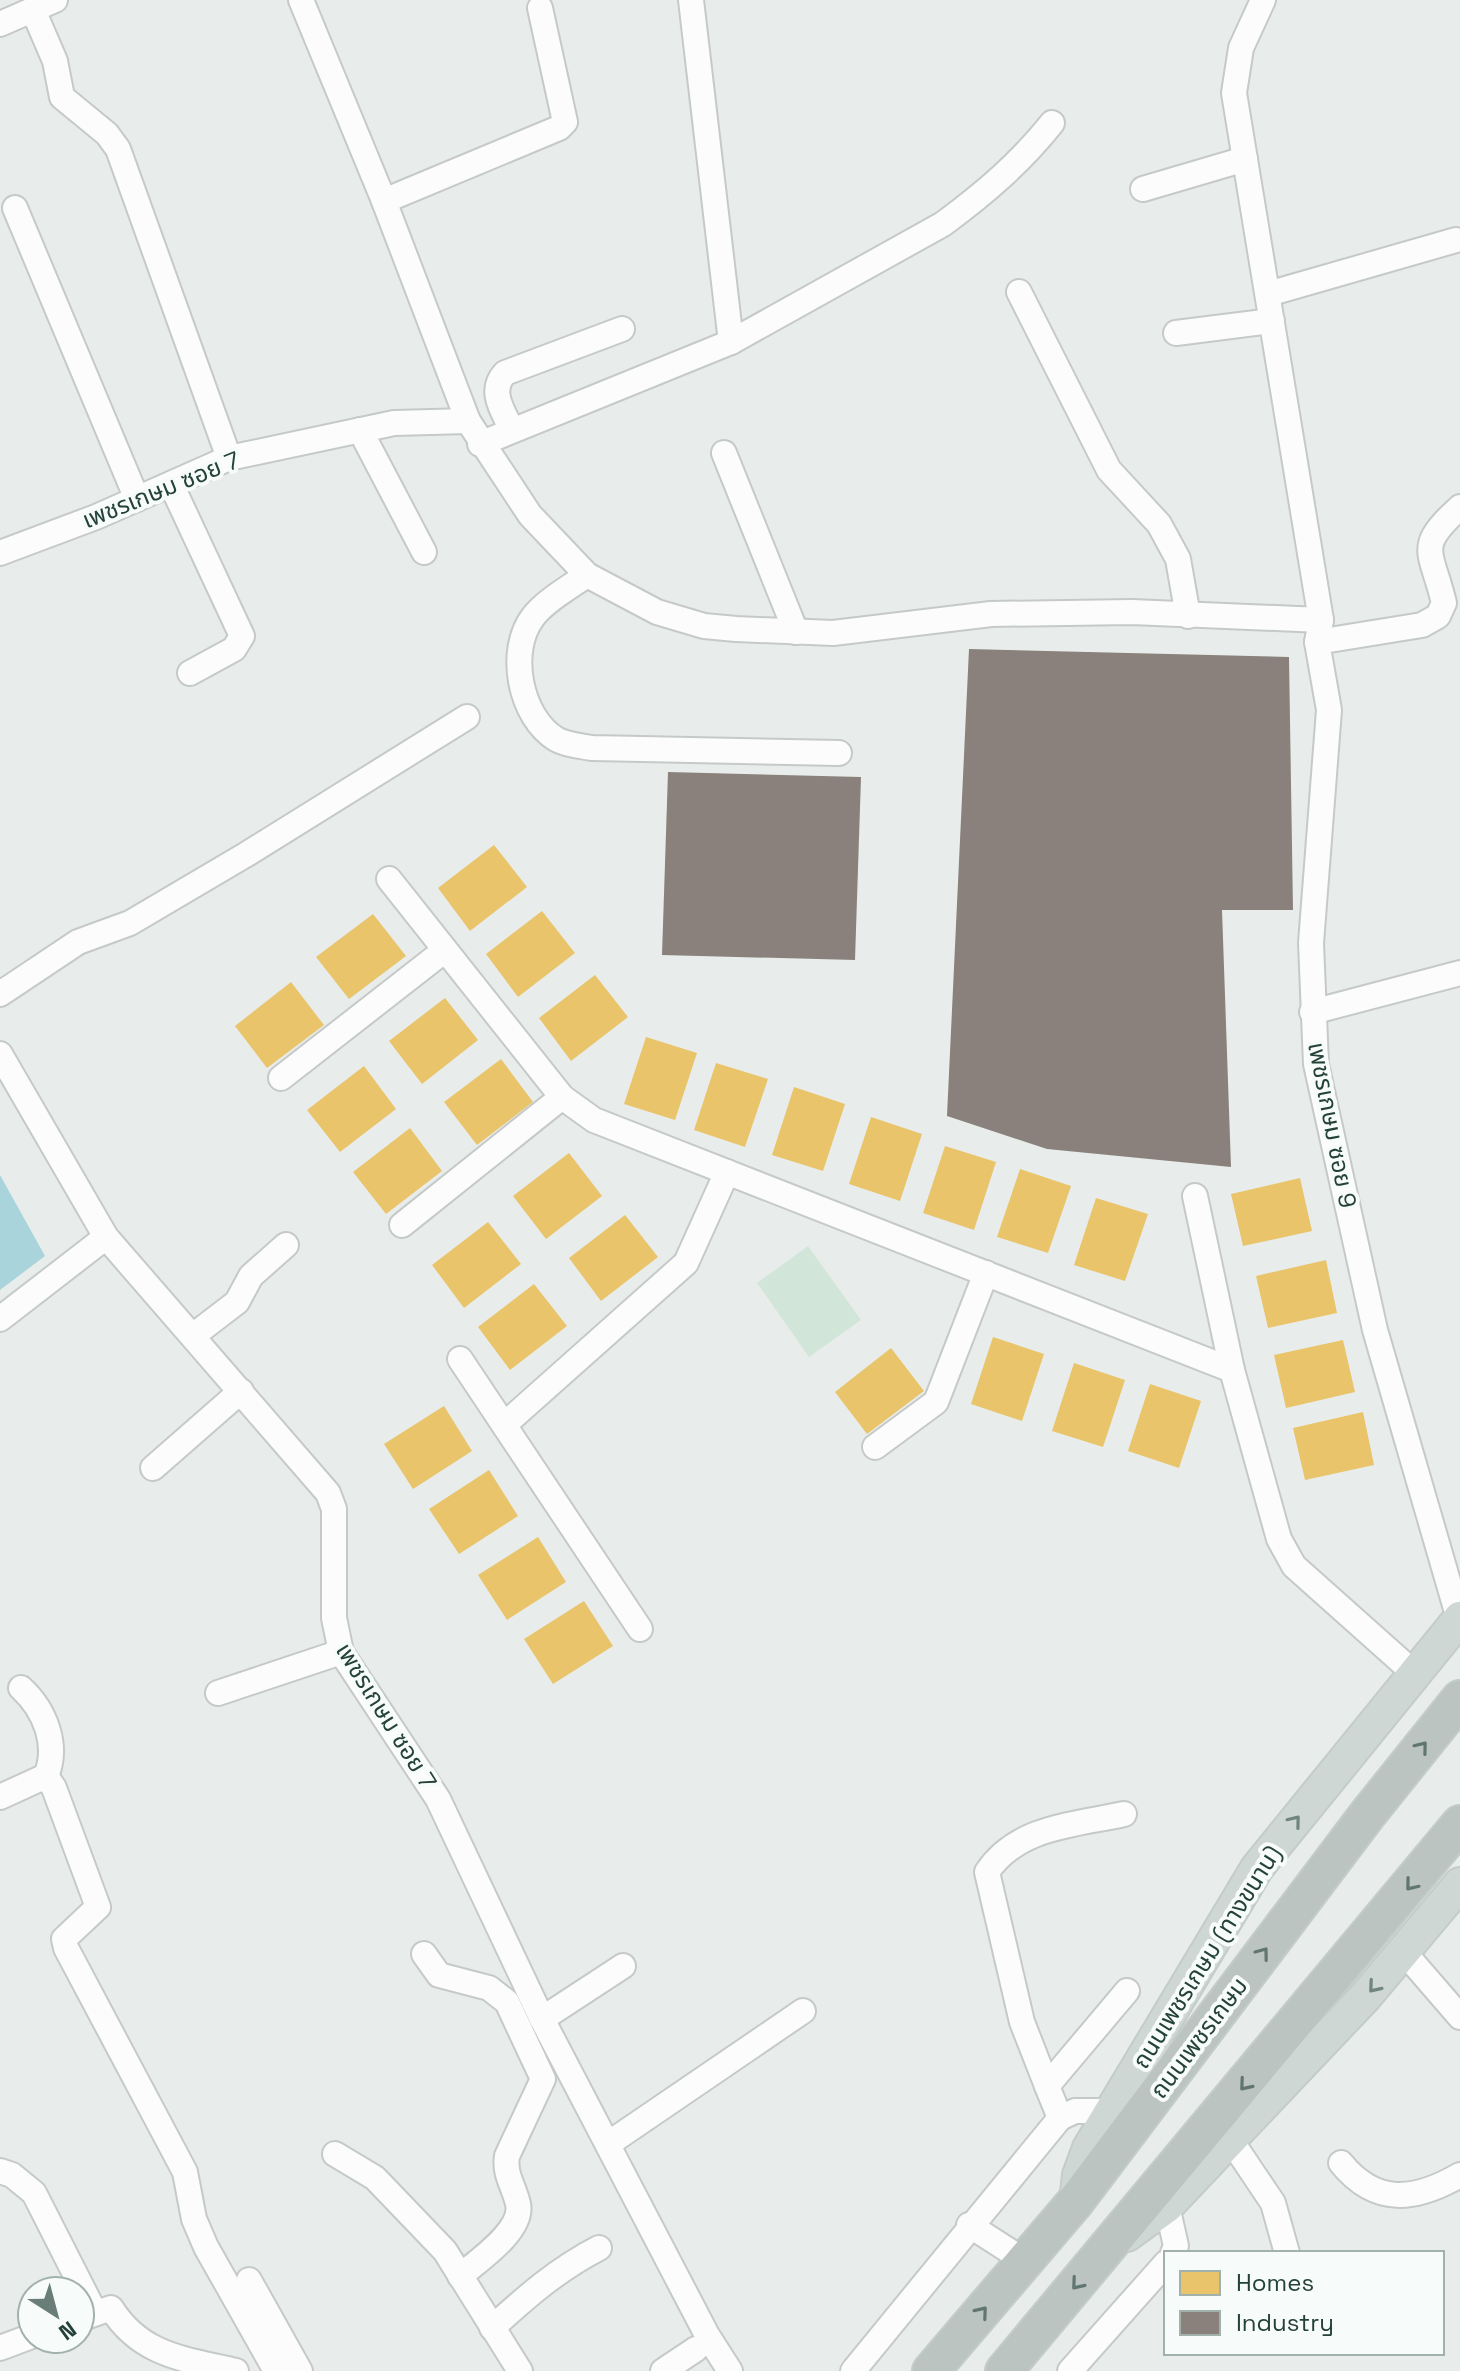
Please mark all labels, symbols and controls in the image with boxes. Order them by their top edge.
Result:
street label: เพชรเกษม ซอย 7 [78,444,244,535]
street label: เพชรเกษม ซอย 9 [1301,1039,1364,1210]
street label: เพชรเกษม ซอย 7 [329,1637,444,1795]
one-way arrow [1412,1741,1426,1756]
one-way arrow [1285,1815,1299,1830]
street label: ถนนเพชรเกษม (ทางขนาน) [1127,1840,1287,2074]
one-way arrow [1406,1876,1421,1890]
one-way arrow [1253,1947,1268,1962]
street label: ถนนเพชรเกษม [1144,1972,1254,2104]
one-way arrow [1369,1977,1384,1992]
one-way arrow [1240,2076,1255,2090]
legend [1164,2251,1444,2355]
text: Homes [1236,2267,1314,2298]
north arrow [16,2275,96,2355]
one-way arrow [1072,2275,1087,2289]
one-way arrow [972,2306,987,2321]
text: Industry [1236,2307,1334,2338]
text: N [54,2316,82,2347]

